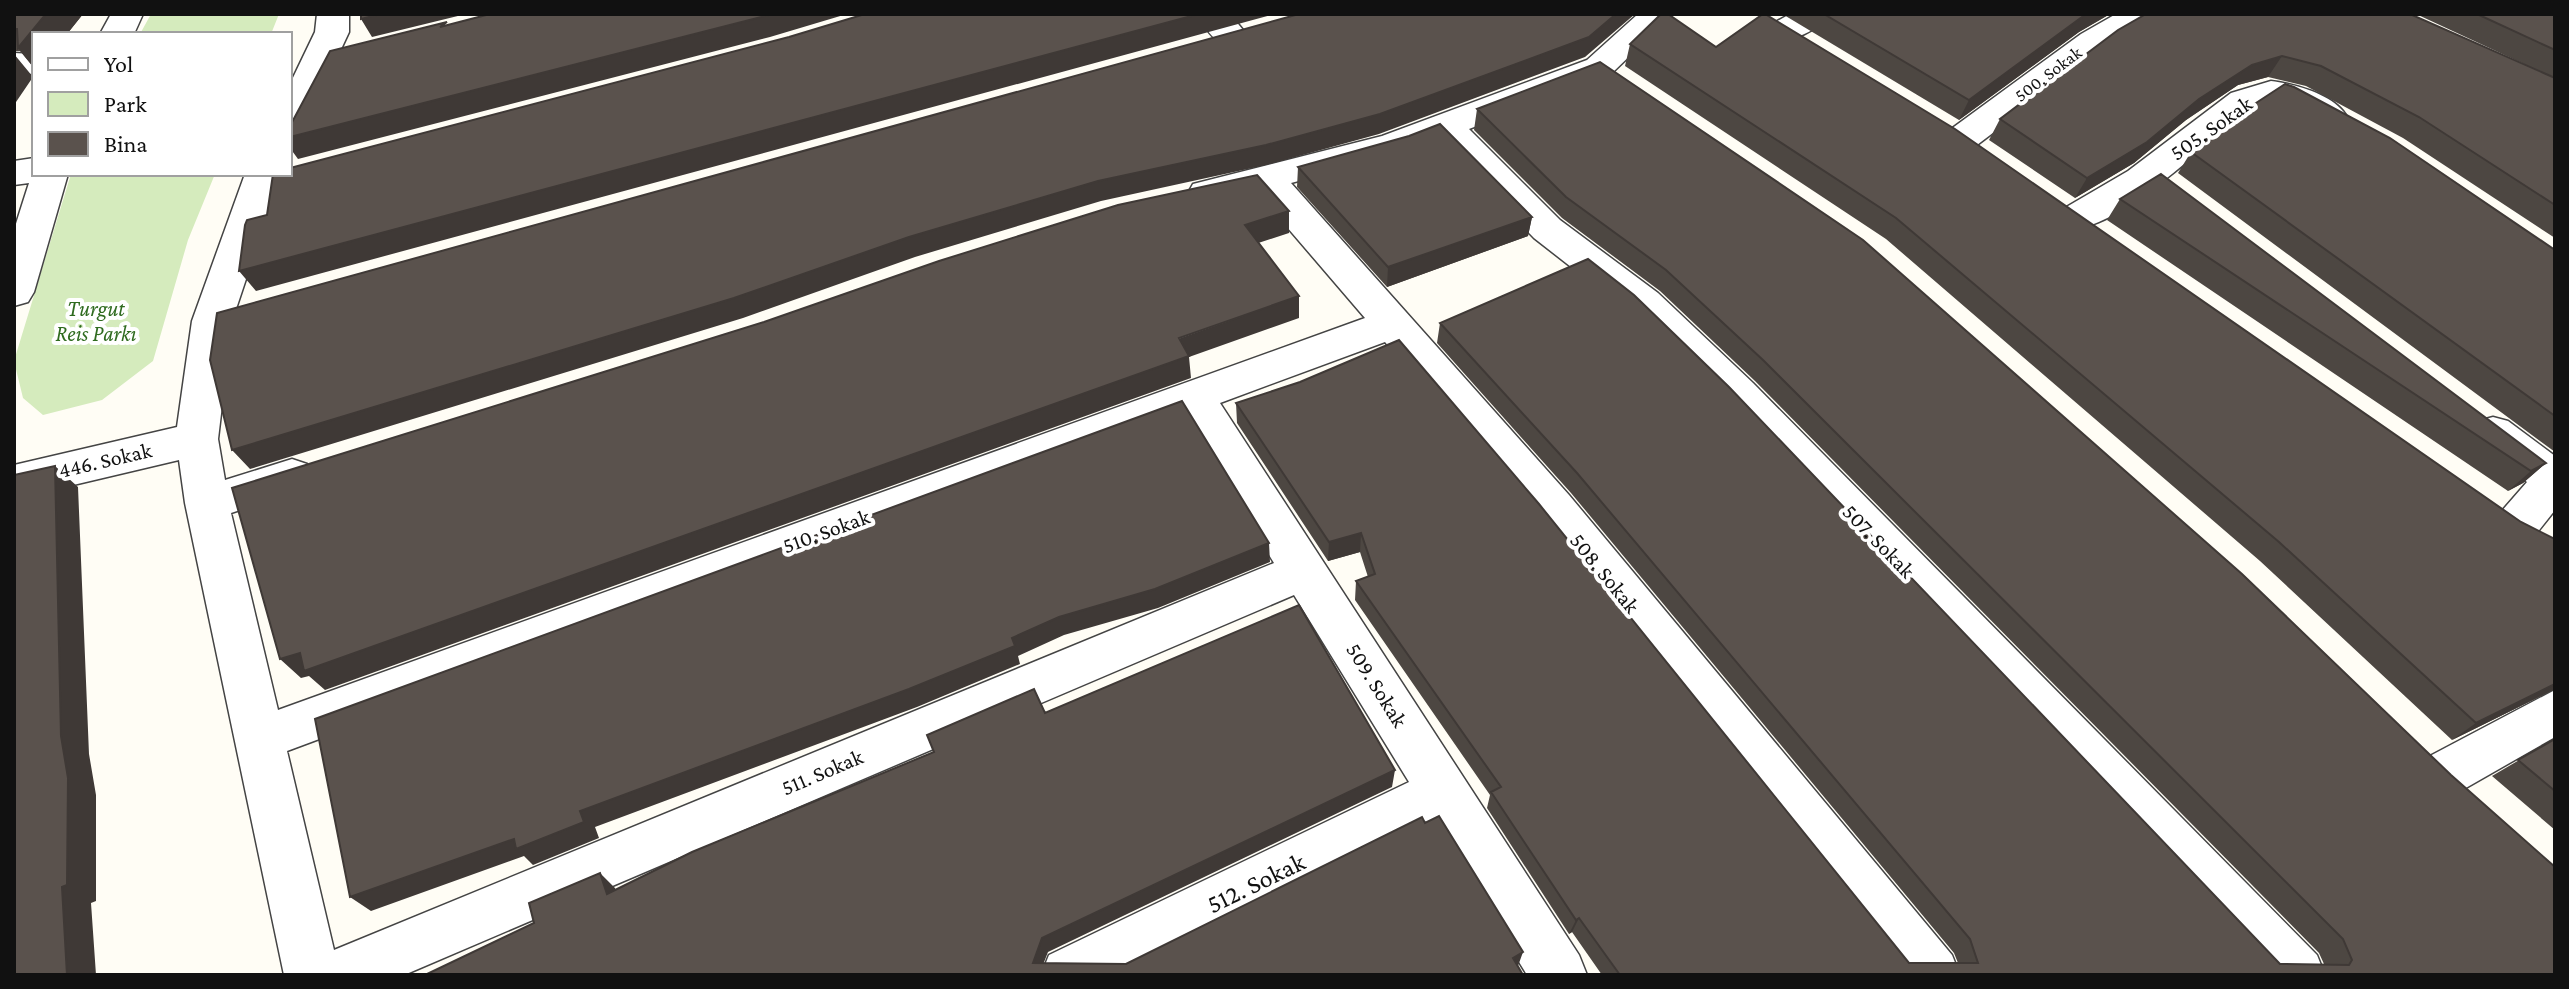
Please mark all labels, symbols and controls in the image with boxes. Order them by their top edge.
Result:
legend [32,32,292,176]
street label: 500. Sokak [2011,42,2086,106]
text: Yol [104,50,133,77]
text: Park [104,90,147,117]
street label: 505. Sokak [2165,90,2257,165]
text: Bina [104,130,147,157]
park label: Turgut Reis Parkı [55,296,137,346]
street label: 446. Sokak [56,437,155,483]
street label: 507. Sokak [1838,499,1921,583]
street label: 510. Sokak [779,504,873,558]
street label: 508. Sokak [1565,528,1645,619]
street label: 509. Sokak [1341,638,1413,732]
street label: 511. Sokak [777,743,867,800]
street label: 512. Sokak [1202,847,1310,919]

